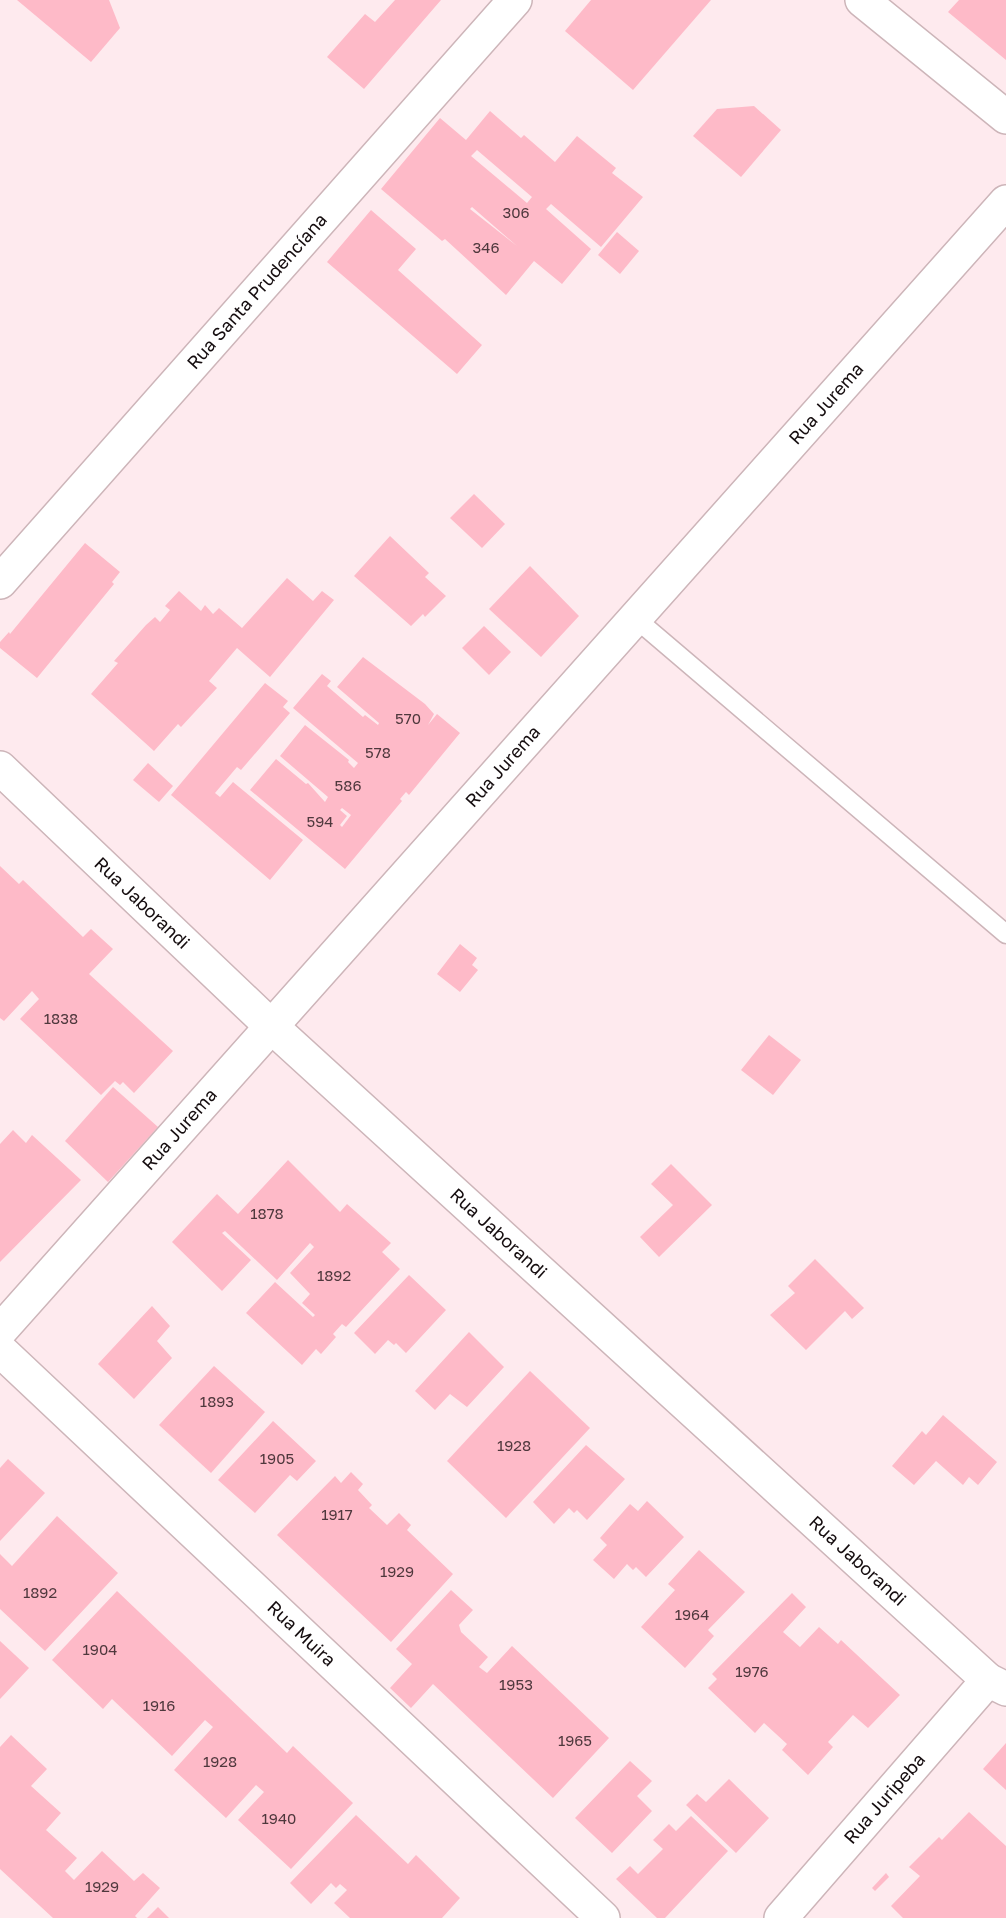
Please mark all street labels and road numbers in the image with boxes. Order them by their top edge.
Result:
street label: Rua Santa Prudencíana [182,208,331,373]
street label: Rua Jurema [783,358,868,448]
street label: Rua Jurema [460,721,544,811]
street label: Rua Jaborandi [90,852,195,953]
street label: Rua Jurema [137,1083,221,1174]
street label: Rua Jaborandi [446,1183,552,1282]
street label: Rua Jaborandi [805,1510,911,1610]
street label: Rua Muira [263,1596,341,1671]
street label: Rua Juripeba [839,1748,929,1848]

